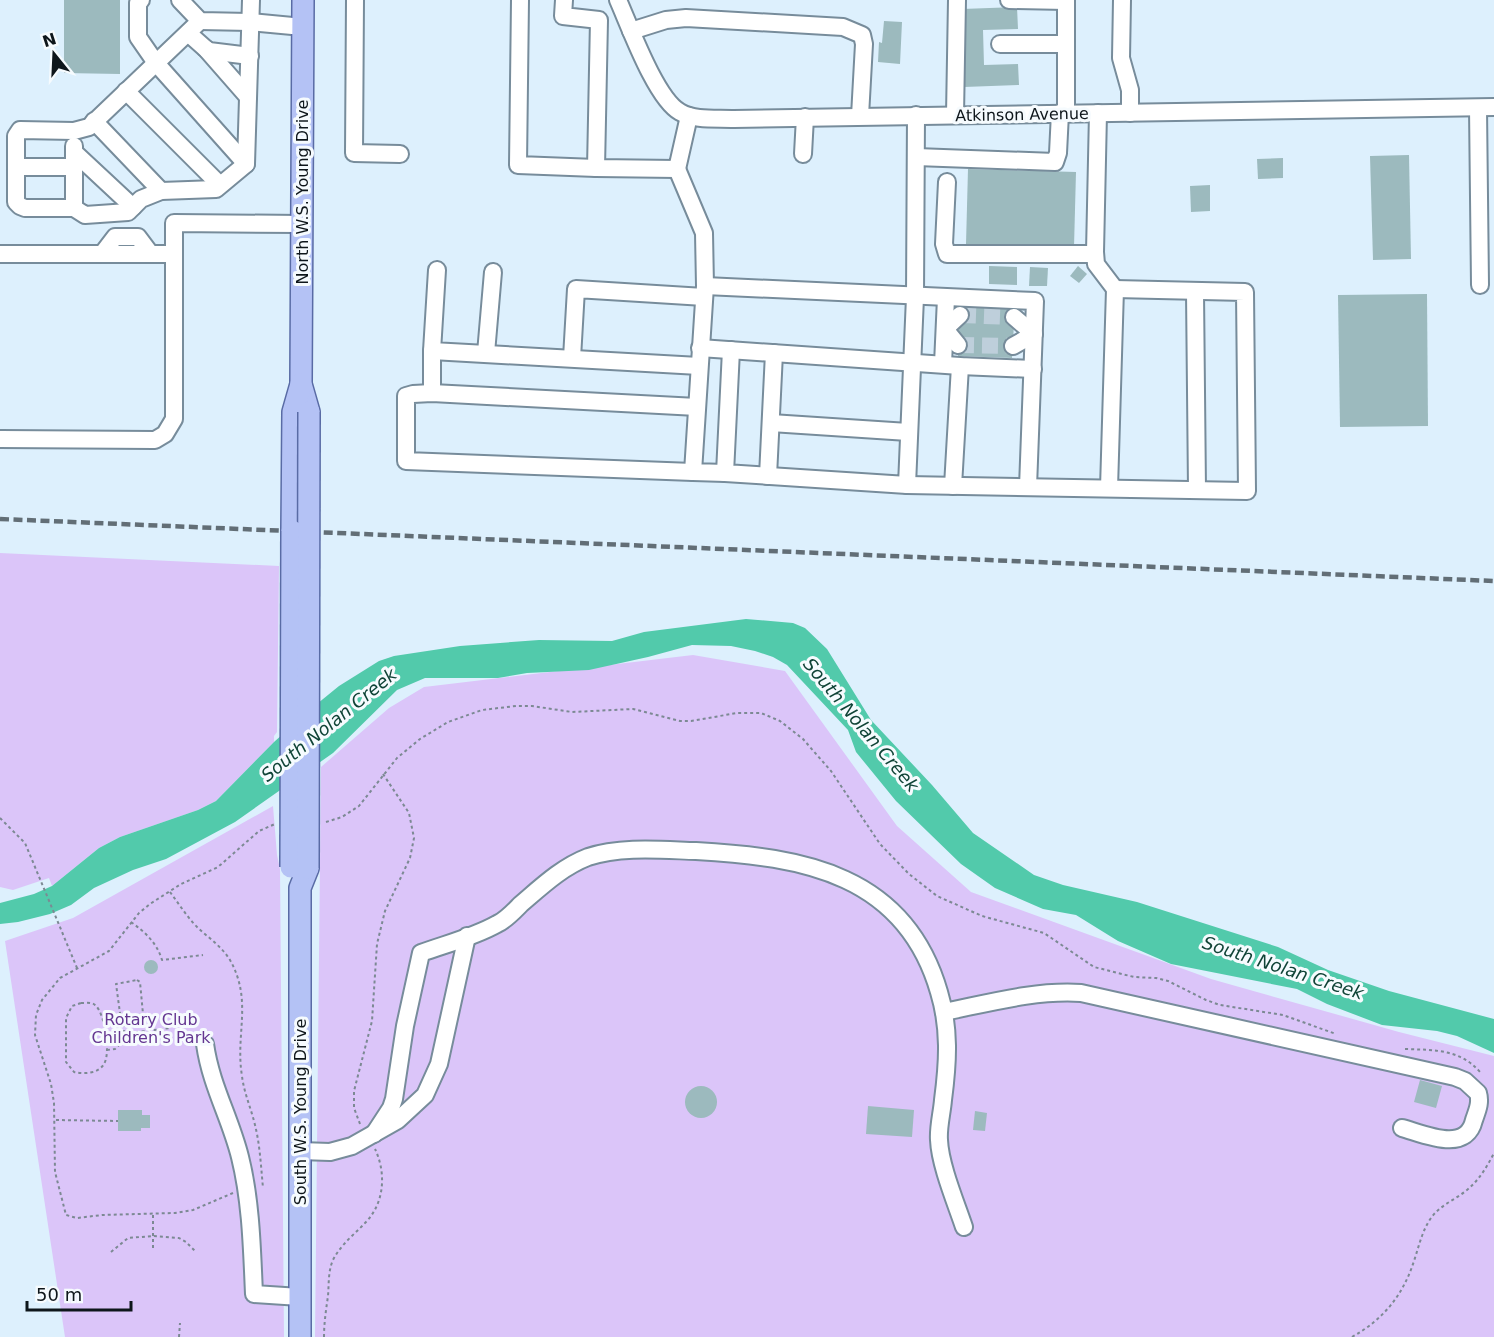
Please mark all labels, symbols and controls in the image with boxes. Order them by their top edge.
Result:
north arrow [24,24,84,84]
text: N [40,29,59,51]
street label: North W.S. Young Drive [293,100,312,284]
street label: Atkinson Avenue [955,104,1089,125]
water label: South Nolan Creek [799,653,925,797]
water label: South Nolan Creek [257,663,402,786]
water label: South Nolan Creek [1200,932,1368,1004]
park label: Rotary Club Children's Park [92,1010,211,1047]
street label: South W.S. Young Drive [291,1019,310,1205]
scale bar [27,1274,130,1312]
text: 50 m [36,1284,82,1305]

